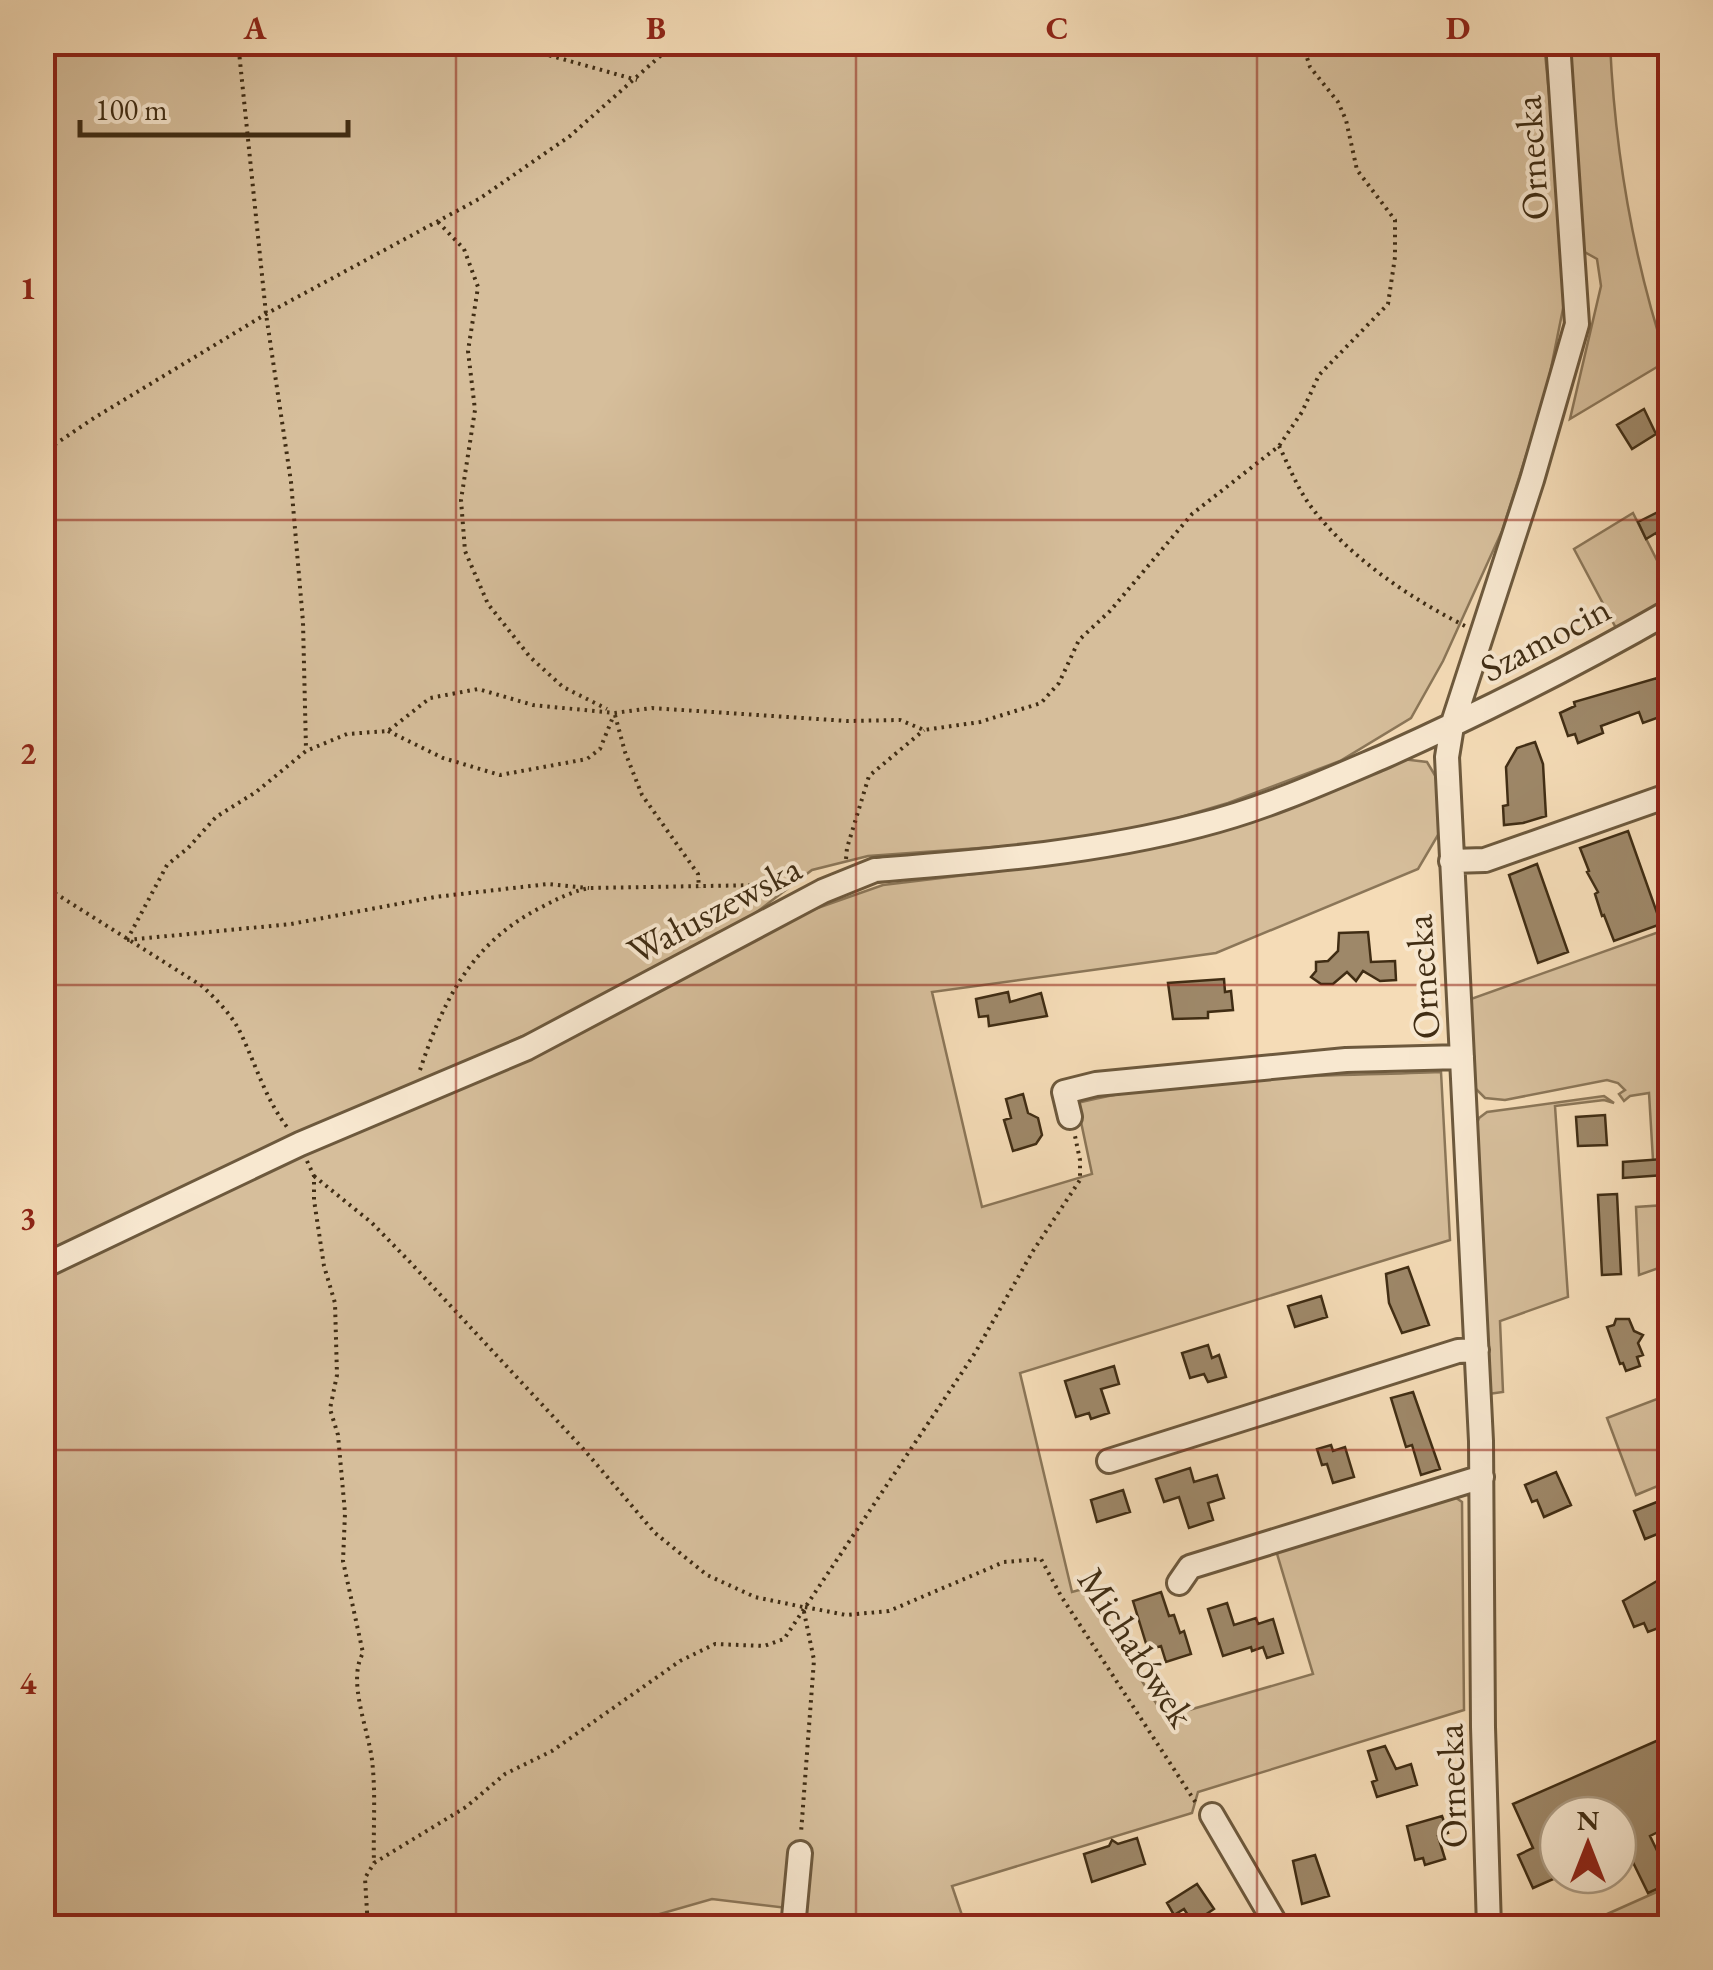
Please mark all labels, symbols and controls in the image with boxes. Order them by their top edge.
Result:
text: A [242,7,267,49]
text: B [646,7,666,49]
text: C [1046,7,1068,49]
text: D [1446,7,1470,49]
scale bar [80,75,348,137]
text: 100 m [95,90,168,129]
street label: Ornecka [1502,93,1560,222]
text: 1 [20,267,36,309]
street label: Szamocin [1472,583,1618,693]
text: 2 [20,732,37,774]
street label: Wałuszewska [619,842,810,975]
street label: Ornecka [1393,912,1451,1041]
text: 3 [20,1197,36,1239]
street label: Michałówek [1067,1558,1207,1737]
text: 4 [20,1662,38,1704]
street label: Ornecka [1424,1722,1478,1849]
north arrow [1538,1795,1638,1895]
text: N [1577,1802,1600,1838]

